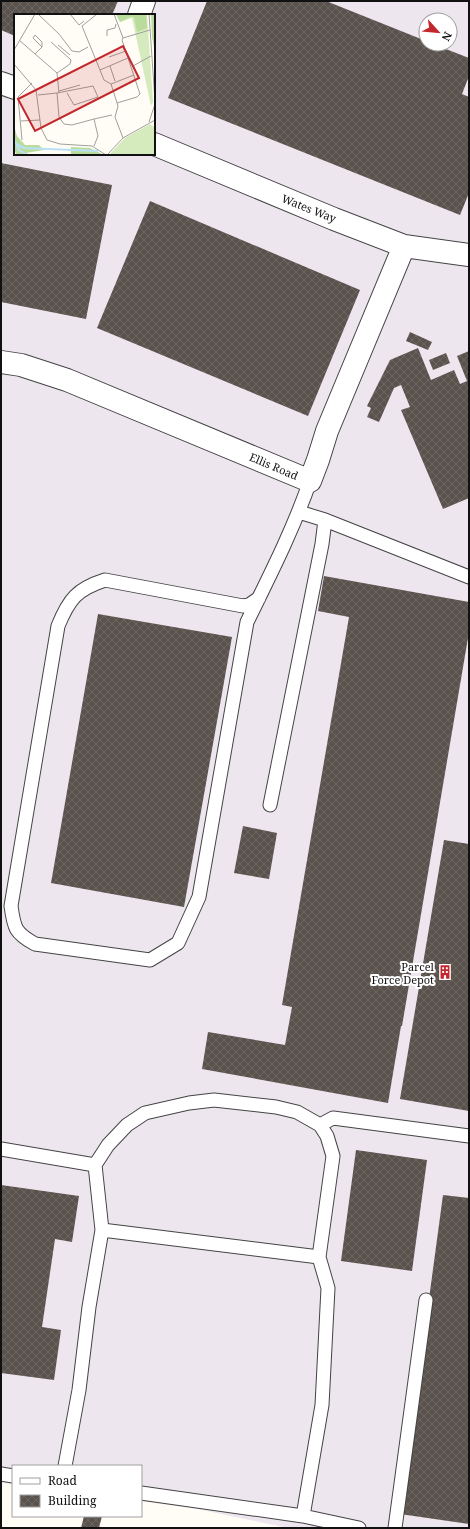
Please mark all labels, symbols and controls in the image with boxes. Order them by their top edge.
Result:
north arrow [418,12,458,52]
inset map [14,14,155,155]
text: N [439,29,456,44]
street label: Wates Way [280,190,339,226]
street label: Ellis Road [247,449,301,483]
place label: Parcel Force Depot [371,959,435,987]
building icon: Parcel Force Depot [437,964,453,980]
legend [12,1465,142,1517]
text: Road [48,1472,78,1489]
text: Building [48,1492,97,1509]

